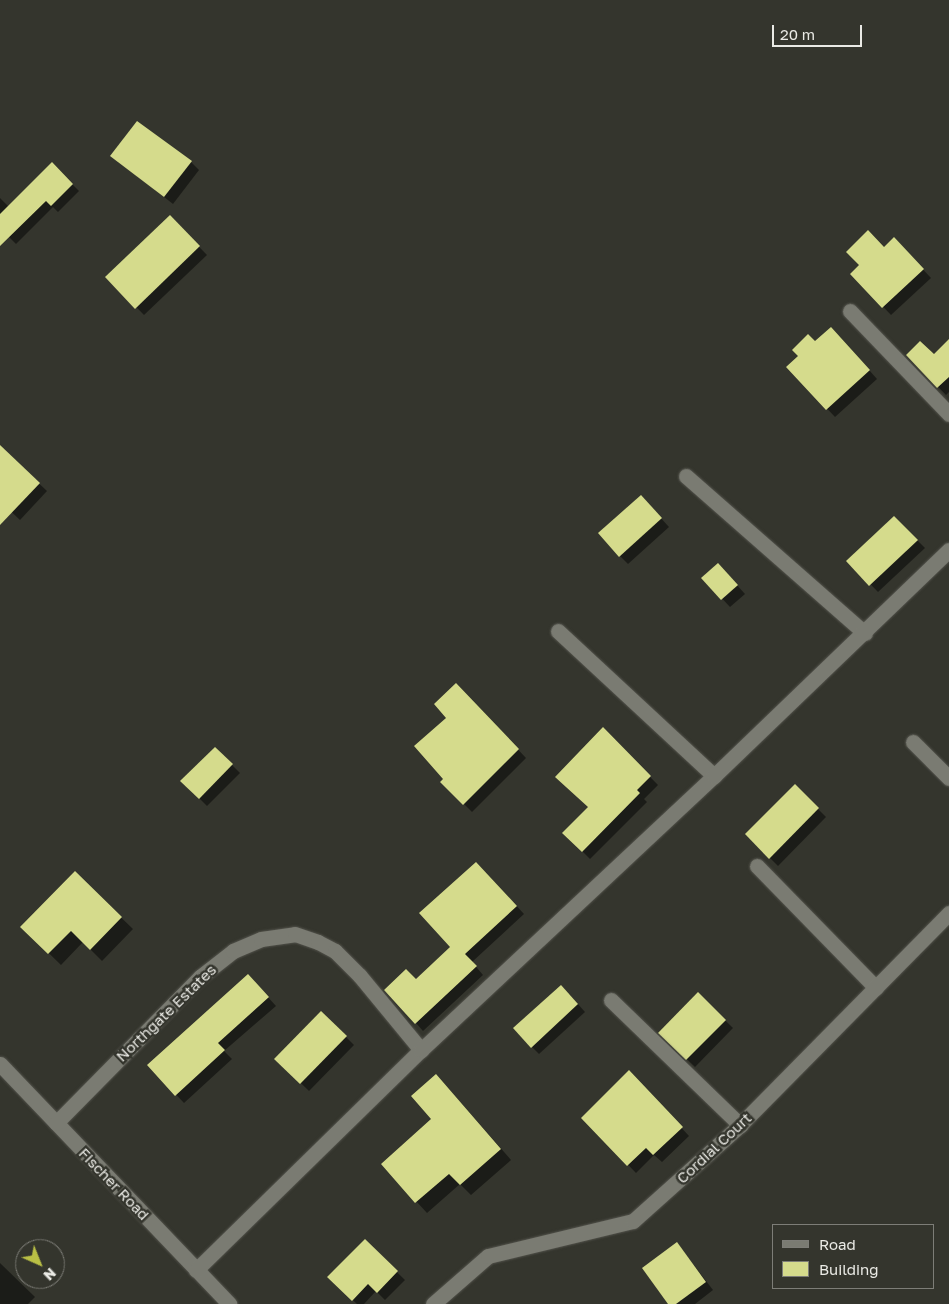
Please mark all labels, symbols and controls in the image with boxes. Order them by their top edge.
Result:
scale bar [774,15,864,47]
text: 20 m [780,25,815,43]
street label: Northgate Estates [112,961,220,1065]
street label: Cordial Court [673,1109,755,1187]
street label: Fischer Road [75,1144,153,1224]
legend [772,1224,934,1289]
text: Road [819,1235,856,1253]
north arrow [15,1239,65,1289]
text: Building [819,1260,879,1278]
text: N [40,1265,60,1284]

